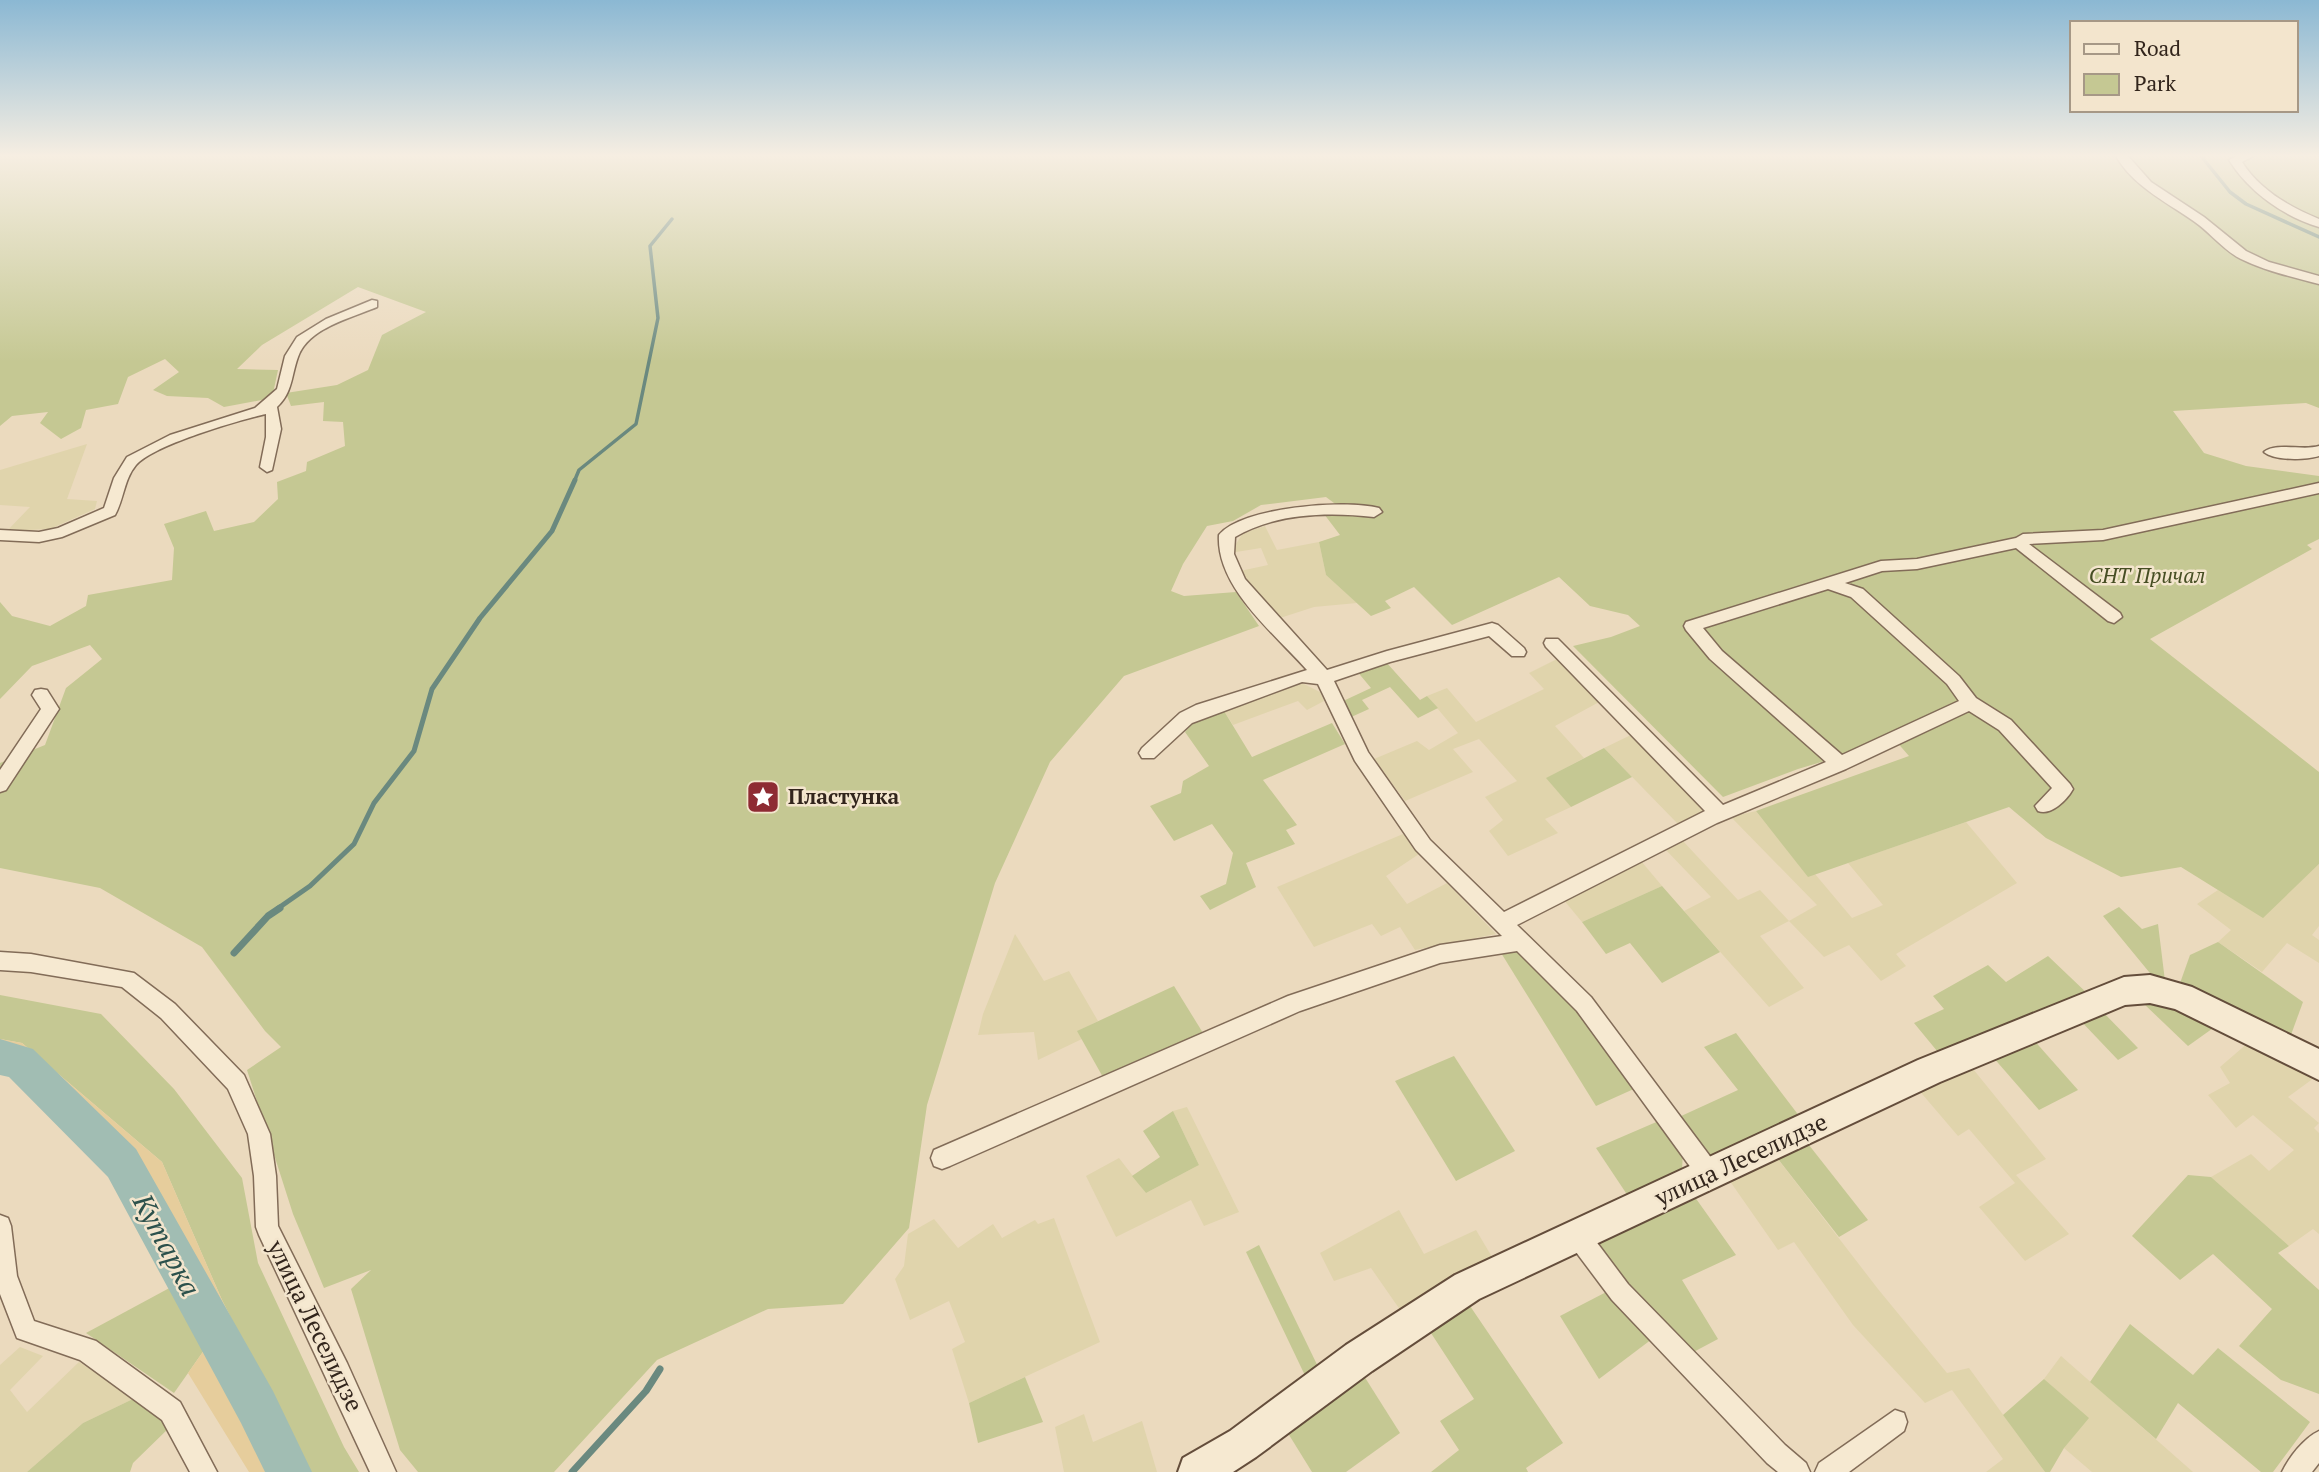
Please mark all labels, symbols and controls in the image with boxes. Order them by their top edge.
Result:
legend [2070,21,2298,112]
text: Road [2134,34,2181,62]
text: Park [2134,69,2176,97]
park label: СНТ Причал [2089,561,2205,589]
place icon: Пластунка [744,778,782,816]
place label: Пластунка [788,782,899,810]
street label: улица Леселидзе [1648,1105,1832,1214]
water label: Кутарка [125,1186,210,1302]
street label: улица Леселидзе [260,1234,371,1417]

